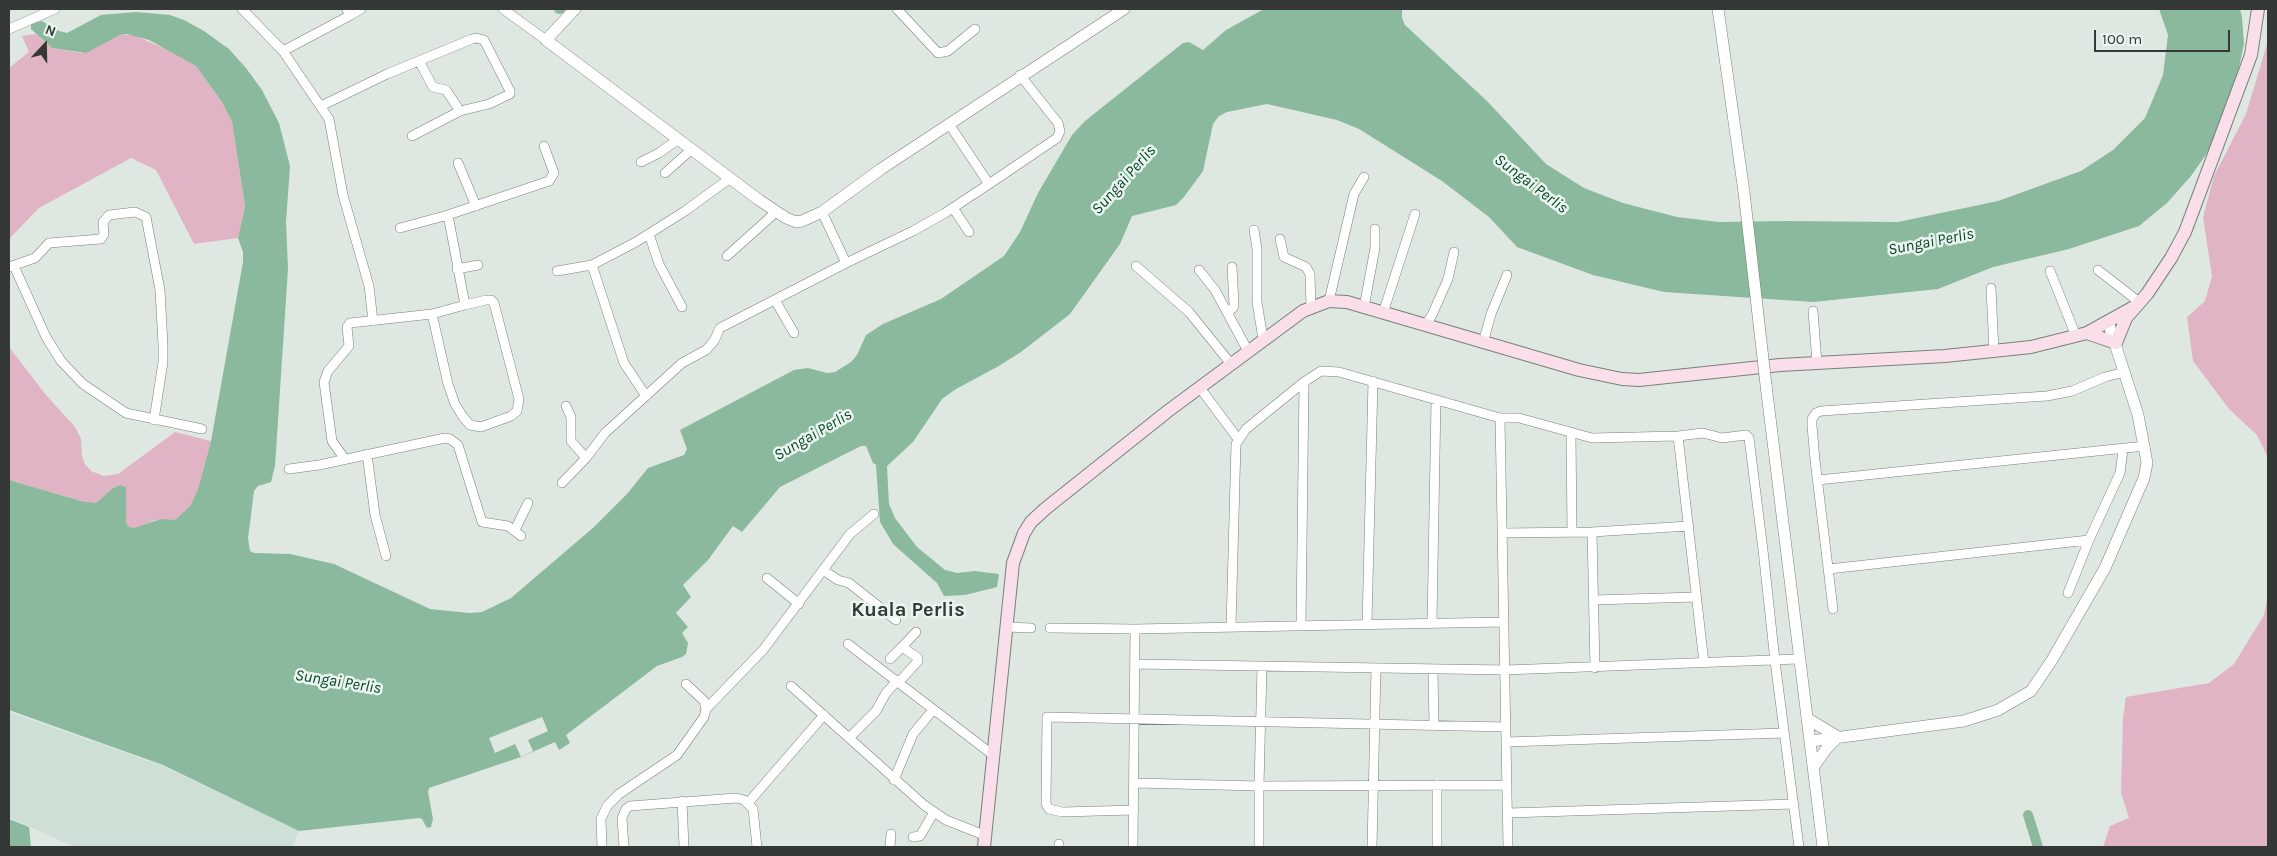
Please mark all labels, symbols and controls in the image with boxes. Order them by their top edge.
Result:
north arrow [20,20,70,70]
scale bar [2097,20,2233,52]
text: N [43,21,58,40]
text: 100 m [2102,30,2142,48]
water label: Sungai Perlis [1088,141,1160,219]
water label: Sungai Perlis [1491,150,1571,218]
water label: Sungai Perlis [1887,224,1975,260]
water label: Sungai Perlis [771,405,855,465]
district label: Kuala Perlis [851,598,965,622]
water label: Sungai Perlis [294,666,382,698]

